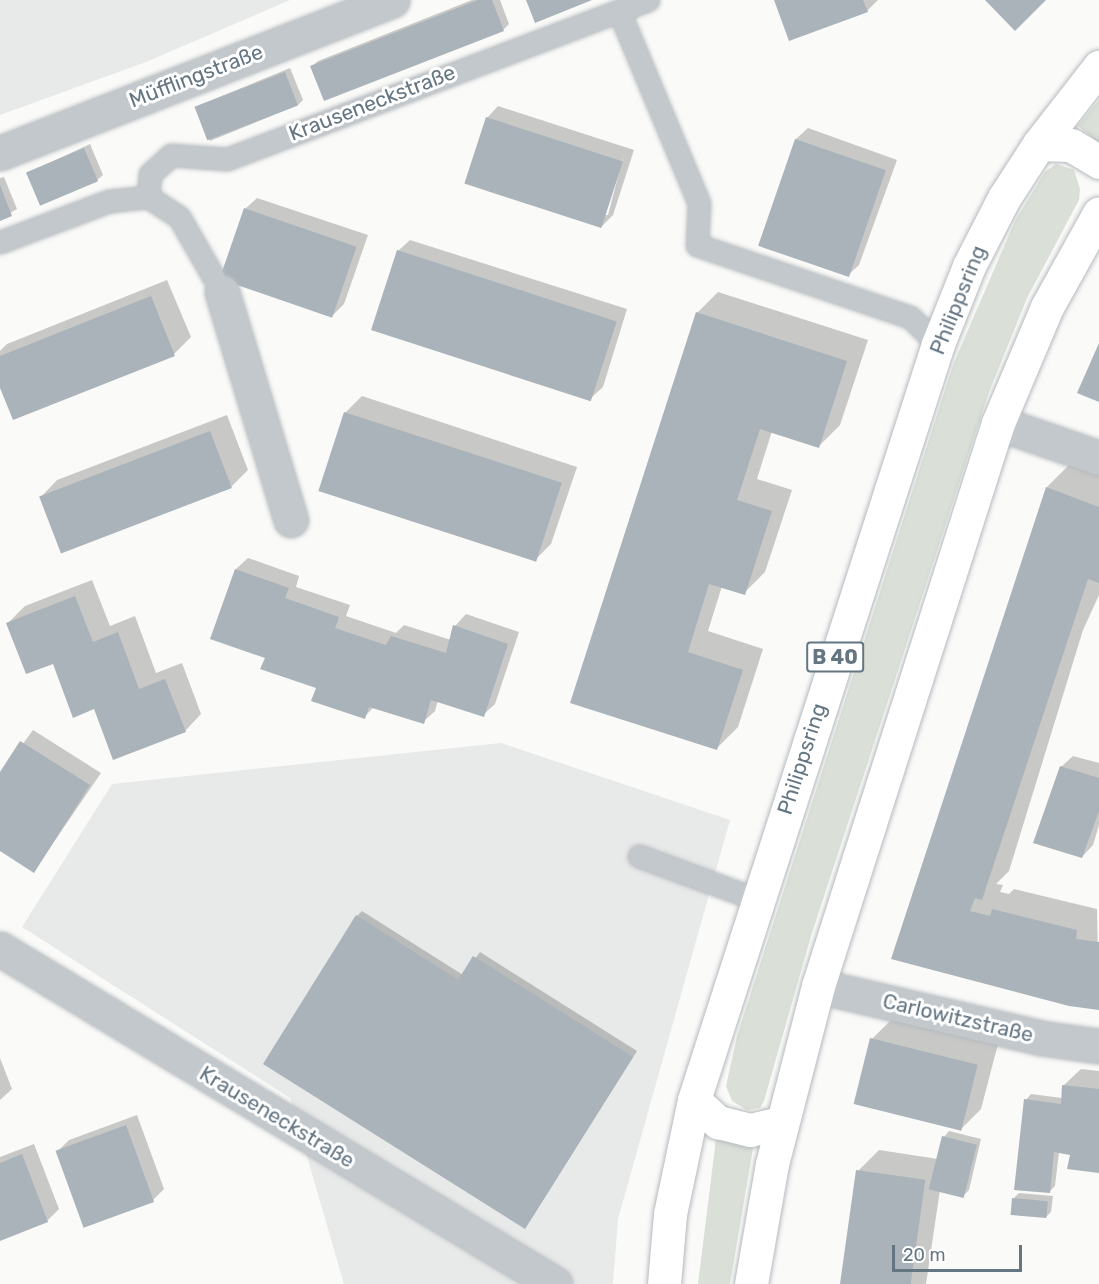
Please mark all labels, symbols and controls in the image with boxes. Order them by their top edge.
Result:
street label: Müfflingstraße [126,39,266,113]
street label: Krauseneckstraße [285,60,459,146]
street label: Philippsring [925,242,991,358]
road number: B 40 [805,640,865,674]
street label: Philippsring [772,700,832,818]
street label: Carlowitzstraße [880,988,1036,1048]
street label: Krauseneckstraße [195,1061,359,1173]
scale bar [895,1233,1026,1271]
text: 20 m [903,1244,945,1266]

